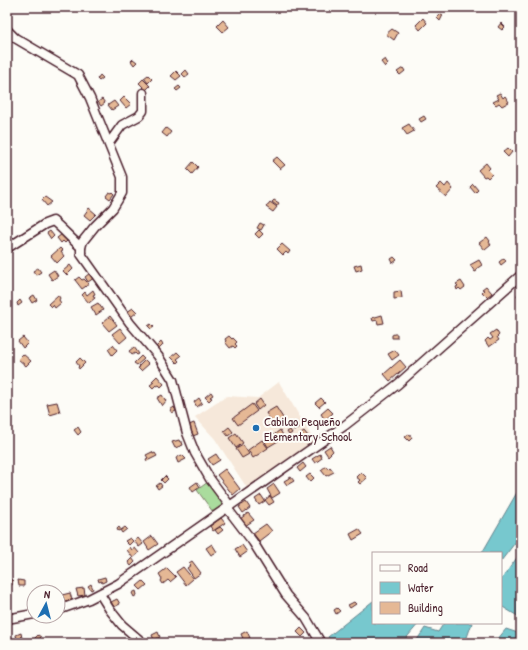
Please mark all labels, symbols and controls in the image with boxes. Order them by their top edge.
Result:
place label: Cabilao Pequeño Elementary School [264,412,352,445]
marker: Cabilao Pequeño Elementary School [251,423,261,433]
legend [372,552,502,624]
text: Road [408,559,428,576]
text: Water [408,579,434,596]
north arrow [26,584,66,624]
text: N [43,587,51,601]
text: Building [408,599,443,616]

